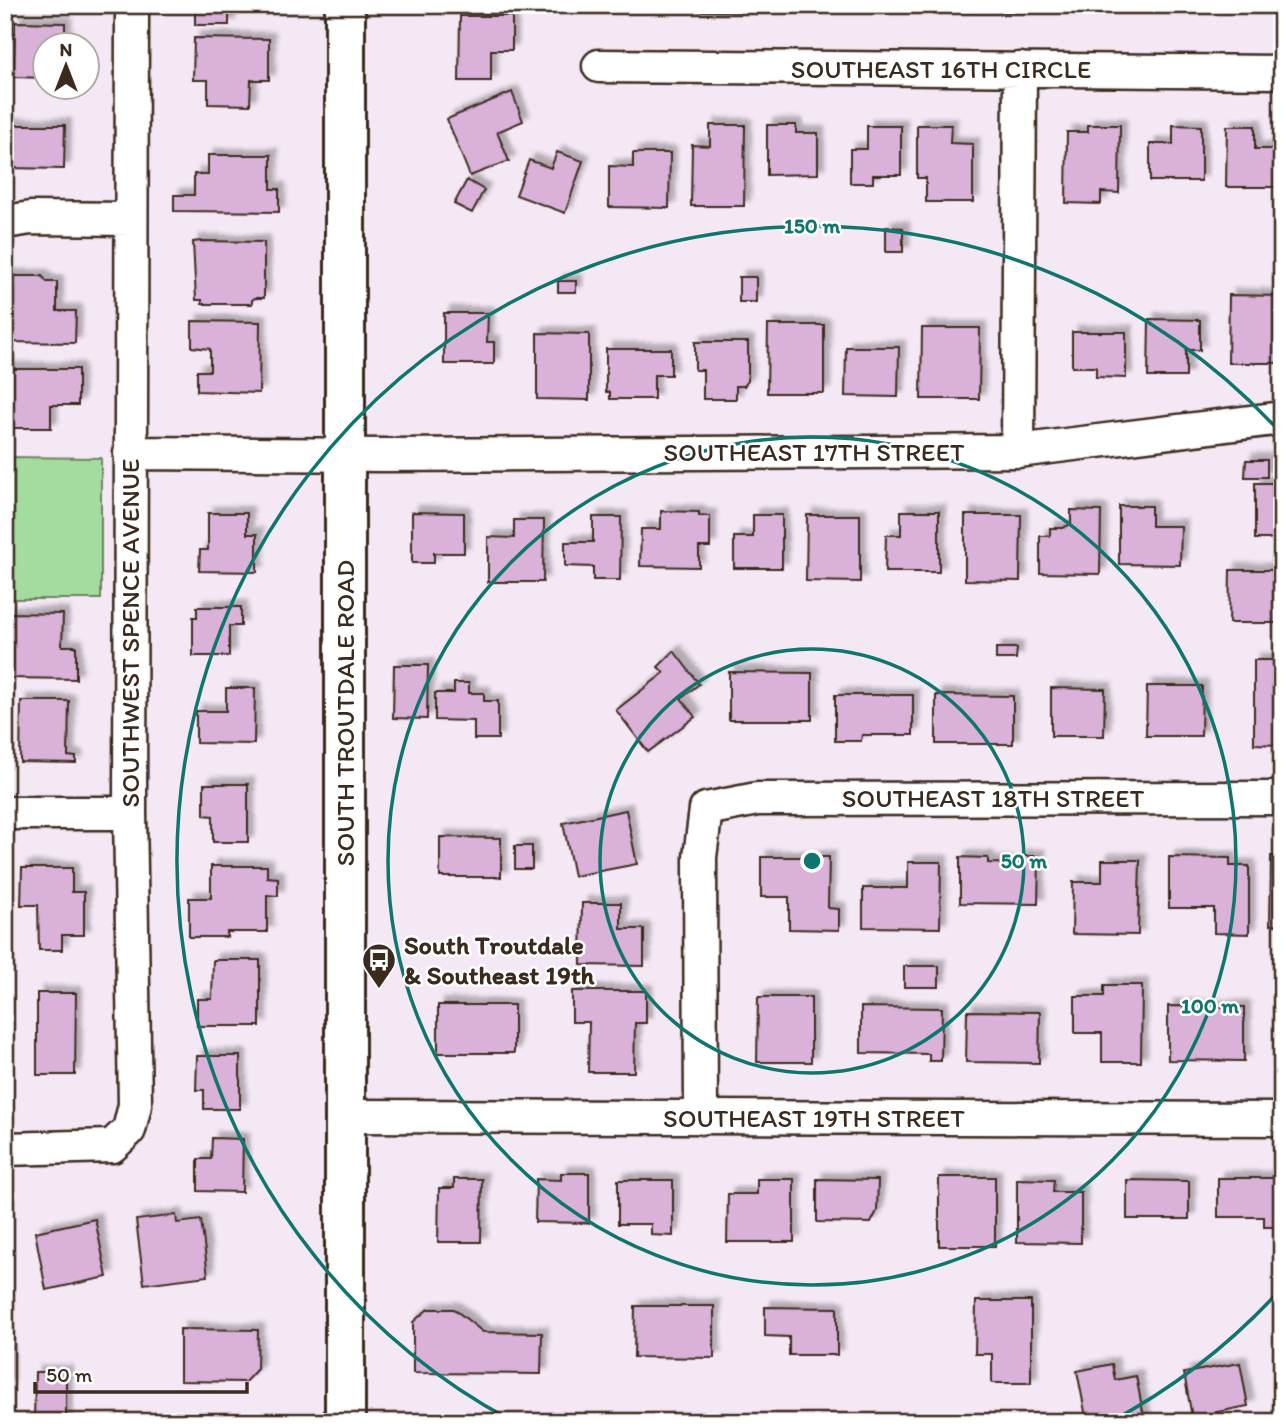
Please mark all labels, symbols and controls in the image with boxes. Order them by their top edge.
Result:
north arrow [32,32,102,102]
text: N [60,38,72,61]
street label: SOUTHEAST 16TH CIRCLE [791,53,1091,85]
text: 150 m [784,213,840,238]
street label: SOUTHEAST 17TH STREET [663,436,965,468]
street label: SOUTHWEST SPENCE AVENUE [114,459,146,807]
street label: SOUTH TROUTDALE ROAD [329,560,361,866]
street label: SOUTHEAST 18TH STREET [842,782,1145,814]
text: 50 m [1001,848,1048,873]
centre of rings [800,849,824,873]
place label: South Troutdale & Southeast 19th [404,929,595,991]
bus stop icon: South Troutdale & Southeast 19th [360,941,398,990]
text: 100 m [1181,993,1239,1018]
street label: SOUTHEAST 19TH STREET [663,1102,965,1134]
scale bar [35,1350,247,1394]
text: 50 m [46,1362,93,1387]

